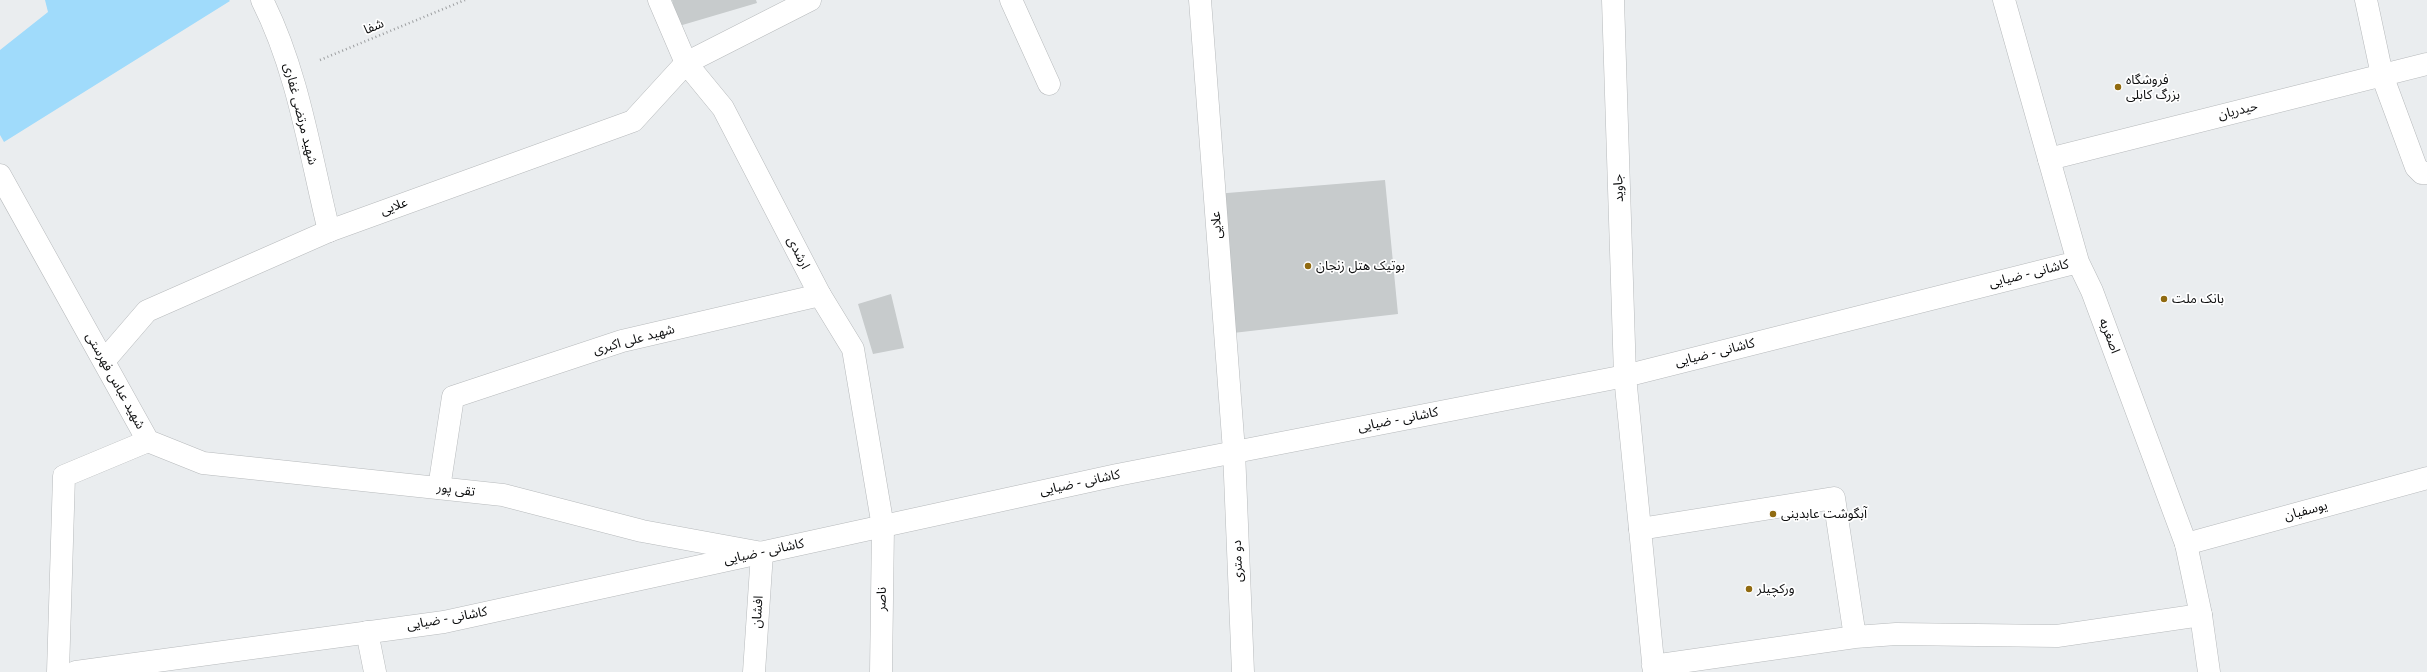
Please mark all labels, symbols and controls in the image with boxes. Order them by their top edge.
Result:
street label: شفا [362,16,386,38]
street label: شهید مرتضی غفاری [280,61,320,167]
place label: فروشگاه بزرگ کابلی [2126,72,2180,103]
marker: فروشگاه بزرگ کابلی [2113,82,2123,92]
street label: حیدریان [2217,99,2259,123]
street label: جاوید [1611,174,1627,202]
street label: علایی [378,195,410,219]
street label: علایی [1208,211,1226,239]
street label: ارشدی [783,234,813,272]
street label: کاشانی - ضیایی [1988,257,2070,291]
place label: بوتیک هتل زنجان [1316,258,1405,274]
marker: بوتیک هتل زنجان [1303,261,1313,271]
place label: بانک ملت [2172,291,2224,307]
marker: بانک ملت [2159,294,2169,304]
street label: اصغریه [2095,316,2123,356]
street label: شهید علی اکبری [592,322,676,358]
street label: شهید عباس فهرستی [82,330,148,432]
street label: کاشانی - ضیایی [1674,336,1756,370]
street label: کاشانی - ضیایی [1356,405,1440,435]
street label: کاشانی - ضیایی [1038,467,1122,499]
street label: تقی پور [436,480,476,500]
street label: یوسفیان [2283,498,2329,524]
place label: آبگوشت عابدینی [1781,506,1867,522]
marker: آبگوشت عابدینی [1768,509,1778,519]
street label: کاشانی - ضیایی [722,536,806,568]
street label: دو متری [1229,540,1247,582]
place label: ورکچیلر [1757,581,1795,597]
marker: ورکچیلر [1744,584,1754,594]
street label: ناصر [874,587,890,611]
street label: افشان [749,595,767,629]
street label: کاشانی - ضیایی [405,604,489,634]

